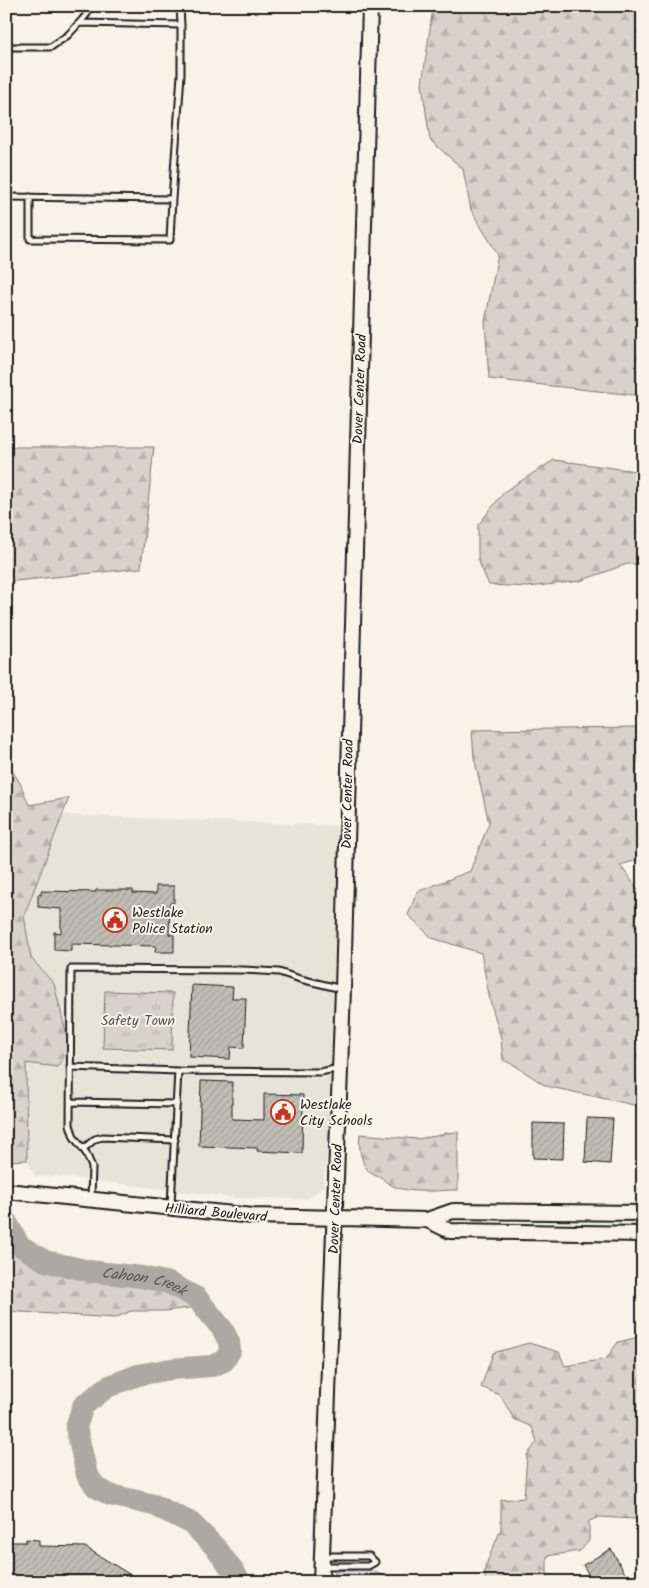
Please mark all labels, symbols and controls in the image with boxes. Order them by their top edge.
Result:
street label: Dover Center Road [347,333,373,444]
street label: Dover Center Road [336,738,360,849]
place label: Westlake Police Station [132,902,213,940]
public building icon: Westlake Police Station [102,907,128,933]
park label: Safety Town [101,1010,175,1032]
place label: Westlake City Schools [300,1094,373,1132]
public building icon: Westlake City Schools [270,1099,296,1125]
street label: Dover Center Road [323,1143,349,1254]
street label: Hilliard Boulevard [164,1198,269,1229]
water label: Cahoon Creek [100,1262,192,1304]

